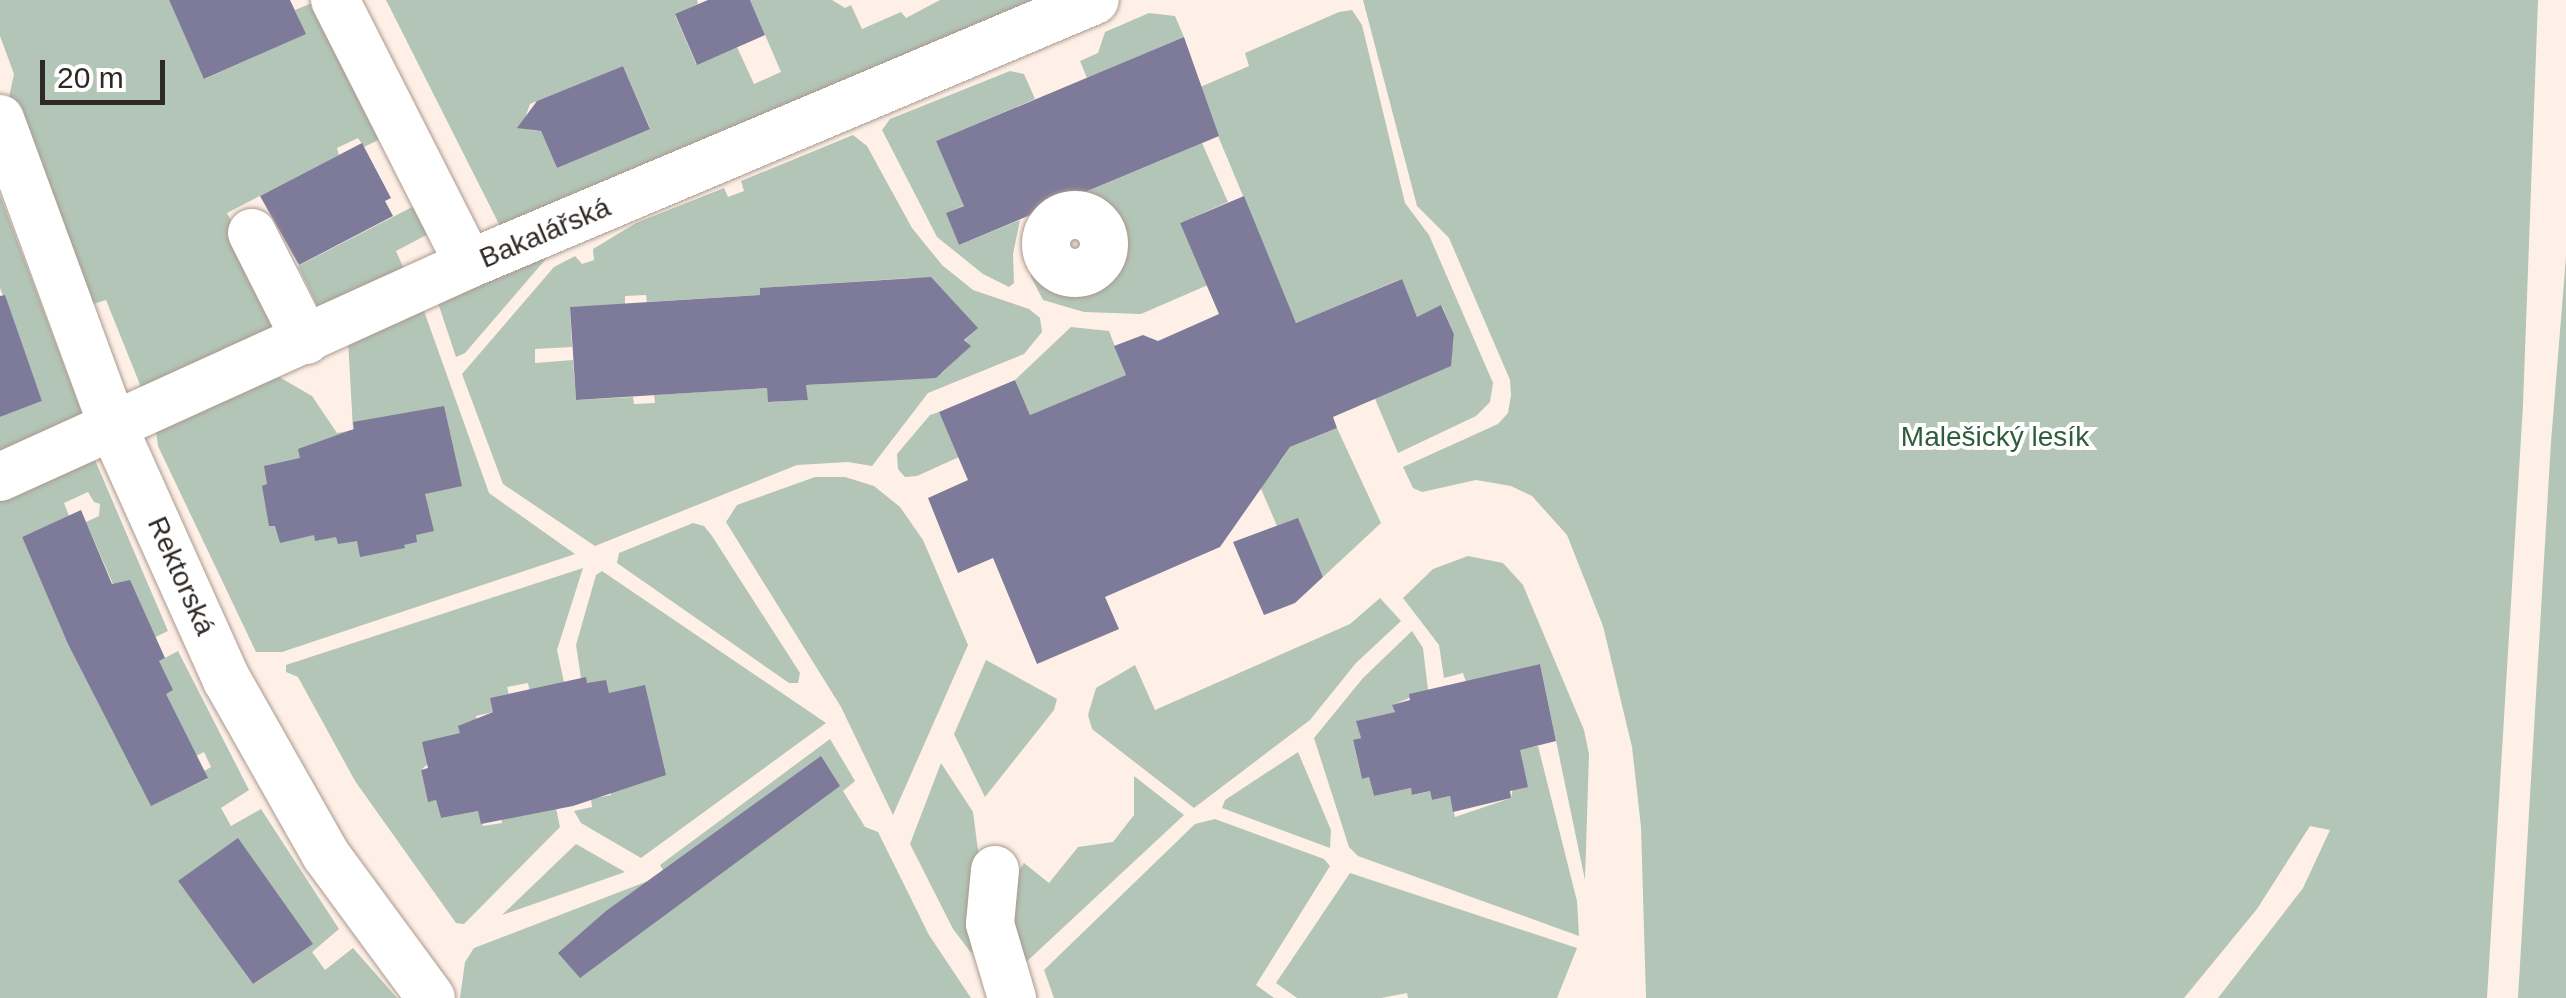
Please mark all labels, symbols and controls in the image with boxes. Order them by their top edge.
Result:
scale bar [45,40,170,102]
text: 20 m [57,61,124,94]
street label: Bakalářská [475,190,615,276]
park label: Malešický lesík [1901,420,2089,454]
street label: Rektorská [140,512,222,640]

